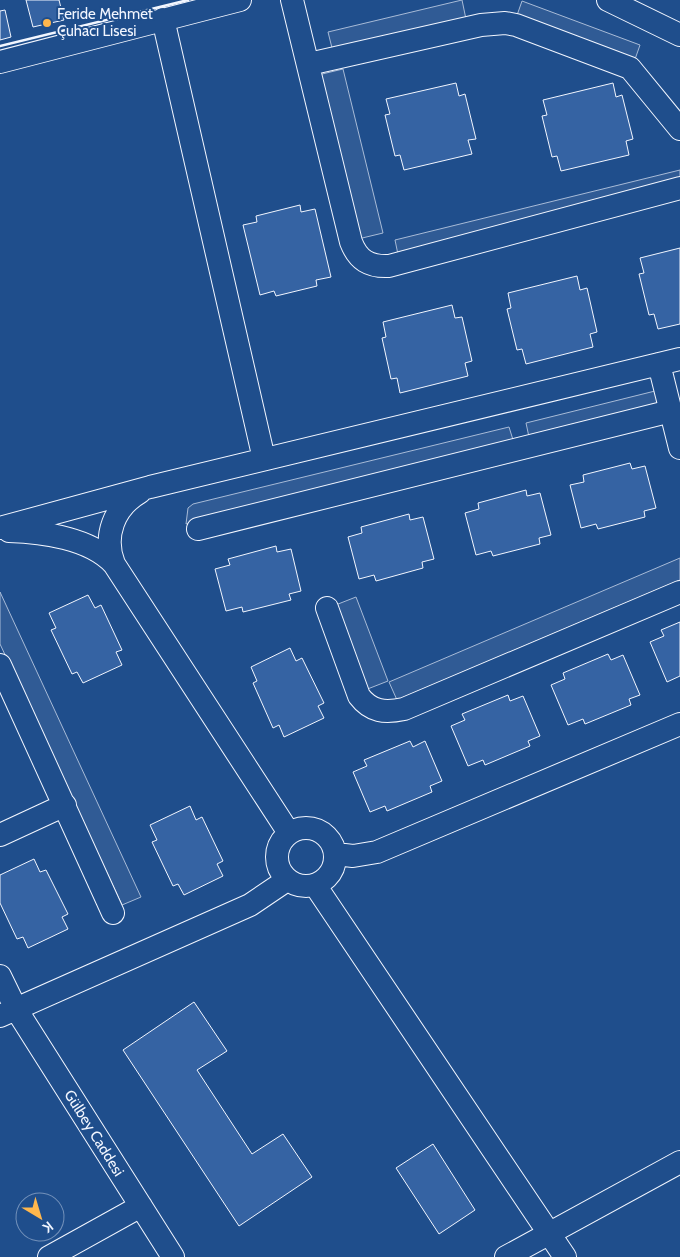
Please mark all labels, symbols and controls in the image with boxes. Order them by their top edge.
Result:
place label: Feride Mehmet Çuhacı Lisesi [57,5,153,40]
marker: Feride Mehmet Çuhacı Lisesi [41,17,53,29]
street label: Gülbey Caddesi [60,1086,128,1180]
north arrow [15,1192,65,1242]
text: K [39,1217,57,1237]

